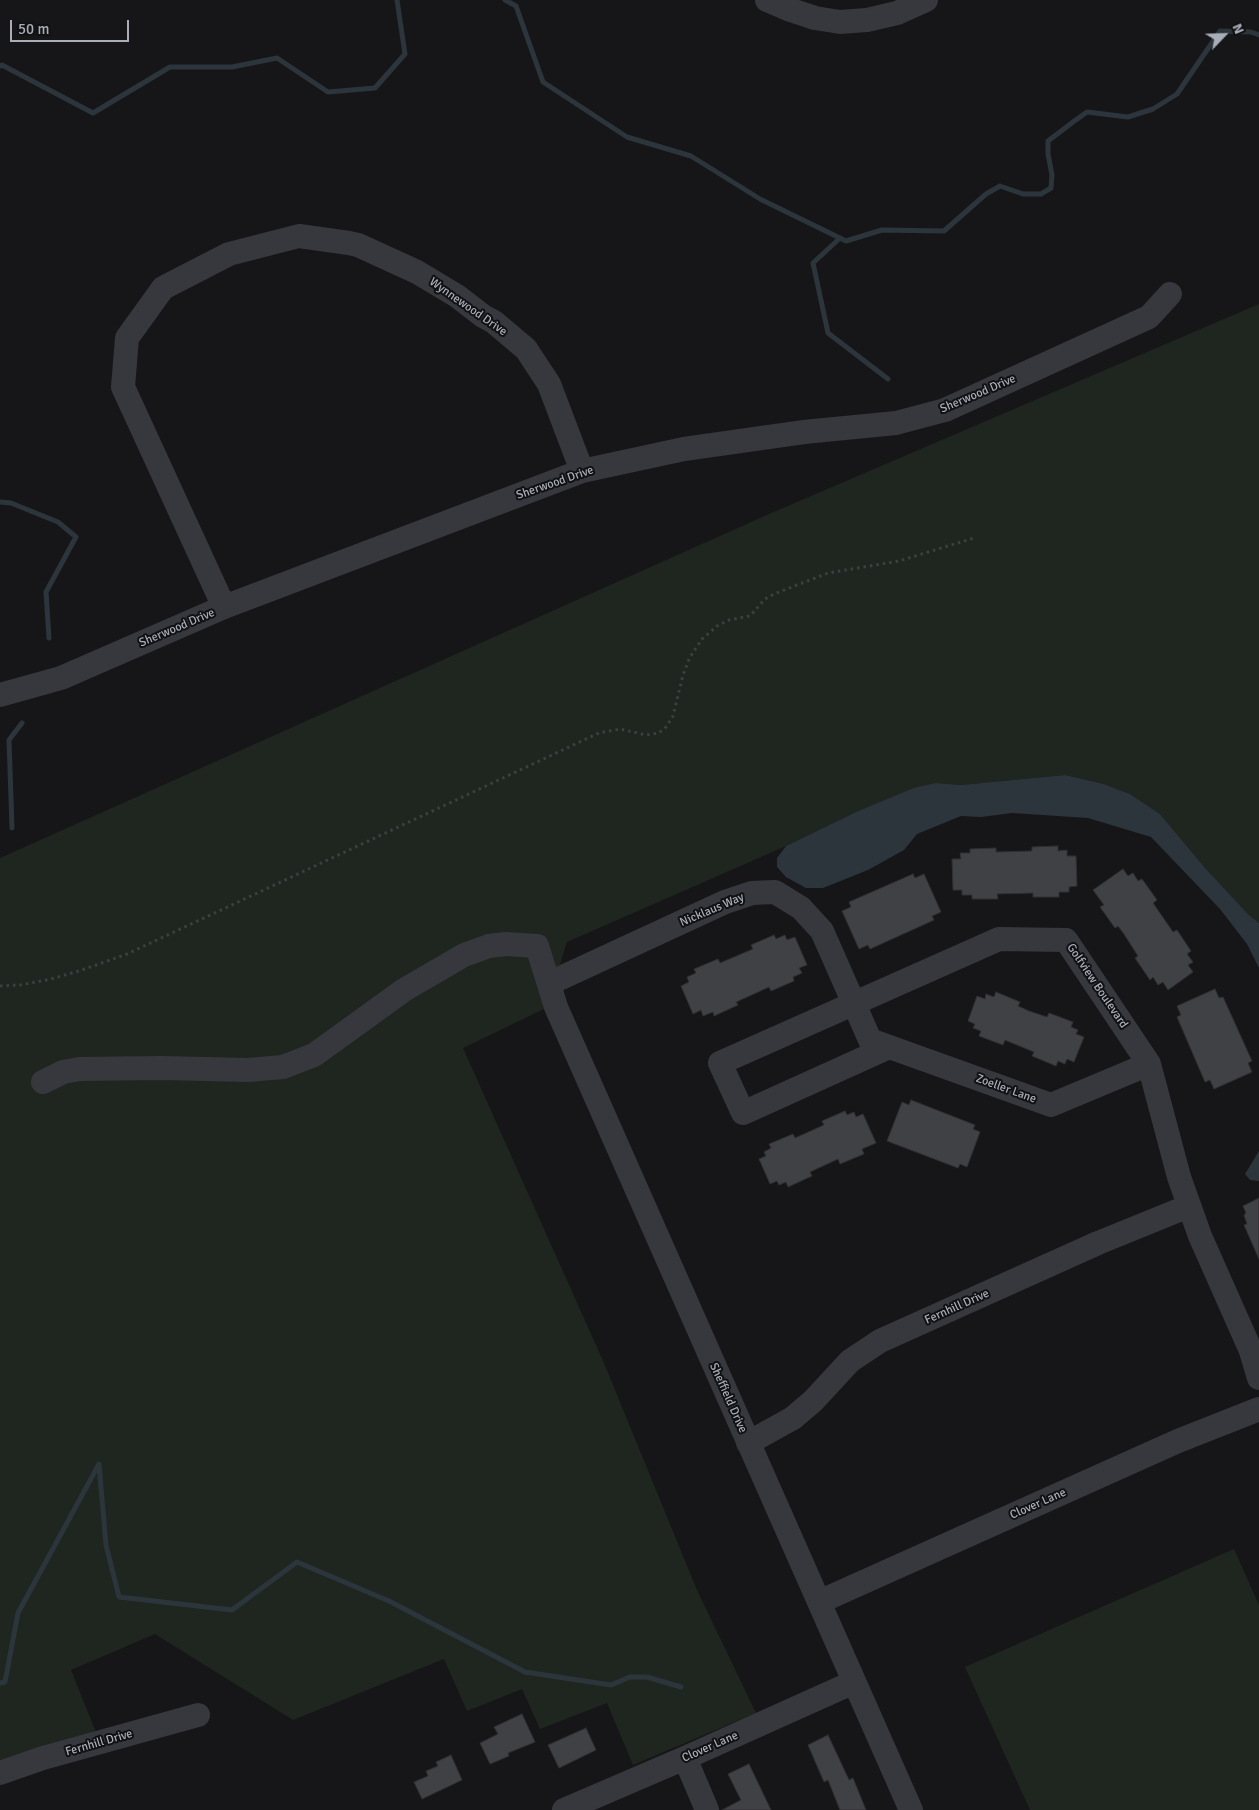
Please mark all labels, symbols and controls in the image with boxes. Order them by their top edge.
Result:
scale bar [12,10,131,42]
north arrow [1199,10,1249,60]
text: 50 m [18,20,49,38]
text: N [1228,21,1248,37]
street label: Wynnewood Drive [426,275,510,339]
street label: Sherwood Drive [938,372,1018,416]
street label: Sherwood Drive [515,463,595,503]
street label: Sherwood Drive [137,606,217,650]
street label: Nicklaus Way [678,890,746,930]
street label: Golfview Boulevard [1063,941,1131,1031]
street label: Zoeller Lane [974,1071,1038,1107]
street label: Fernhill Drive [923,1286,991,1328]
street label: Sheffield Drive [706,1361,750,1435]
street label: Clover Lane [1008,1485,1068,1523]
street label: Fernhill Drive [64,1727,134,1759]
street label: Clover Lane [680,1728,740,1766]

